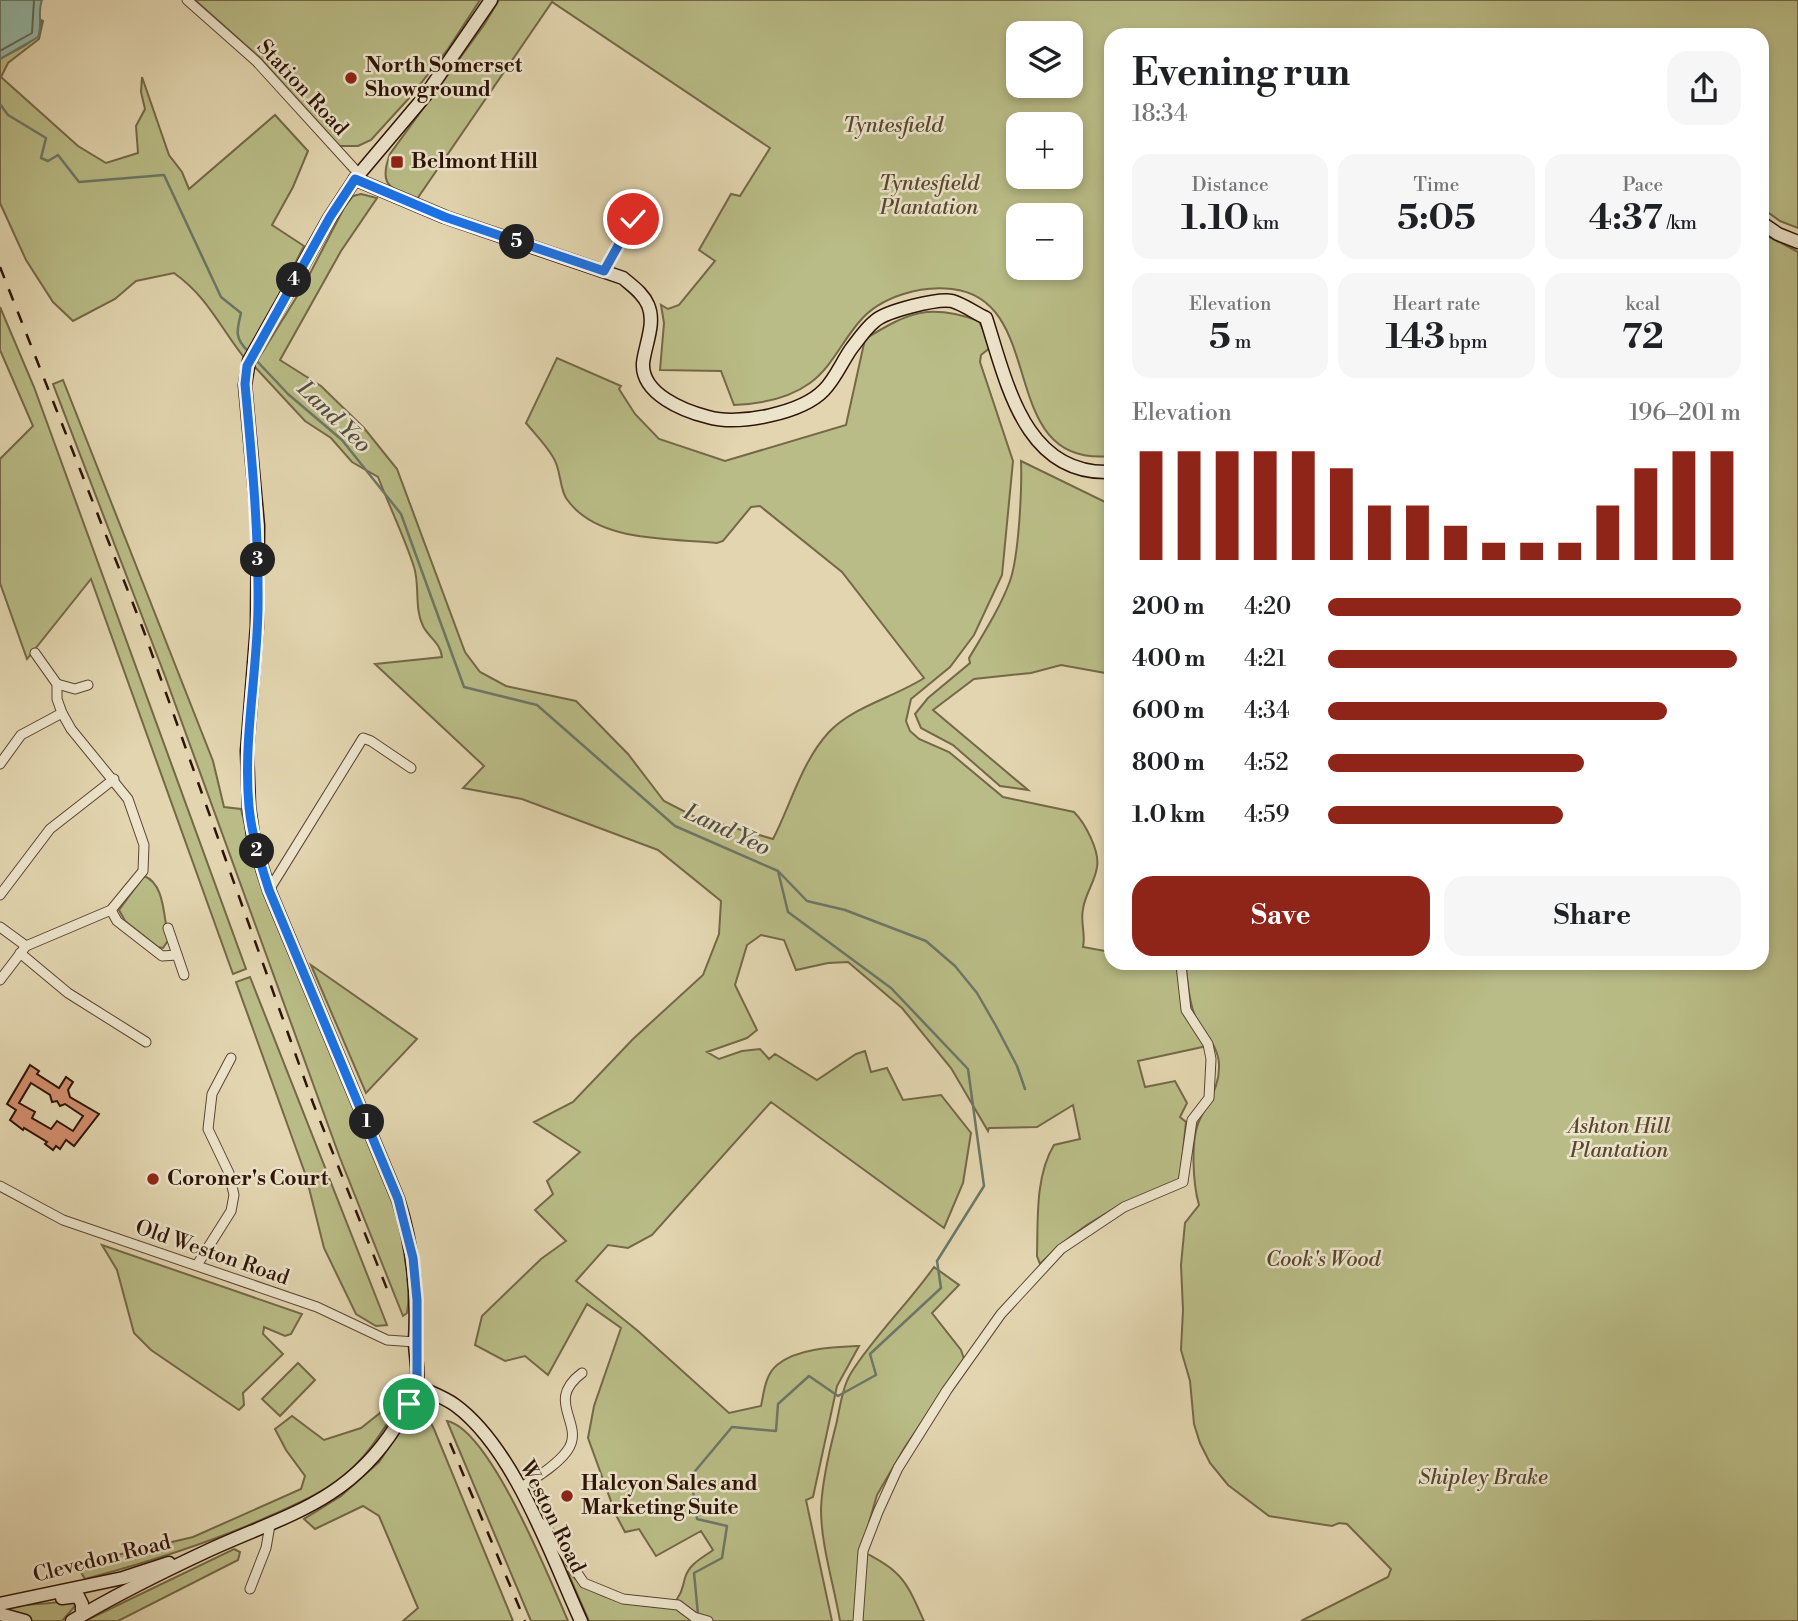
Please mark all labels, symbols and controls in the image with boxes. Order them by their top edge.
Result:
map controls [1006,21,1083,280]
button: layers [1006,21,1083,98]
street label: Station Road [251,34,353,142]
text: Evening run [1132,50,1350,97]
button: share [1667,51,1741,125]
place label: North Somerset Showground [365,53,523,103]
marker: North Somerset Showground [343,70,359,86]
text: 18:34 [1132,100,1188,128]
button: + [1006,112,1083,189]
park label: Tyntesfield [843,113,944,139]
place label: Belmont Hill [411,149,538,175]
marker: Belmont Hill [389,154,405,170]
park label: Tyntesfield Plantation [879,171,980,221]
text: Distance [1192,173,1269,197]
text: Time [1414,173,1459,197]
text: Pace [1622,173,1663,197]
pin [603,189,663,249]
text: 1.10 [1181,197,1249,240]
text: 5:05 [1397,197,1476,240]
text: 4:37 [1589,197,1663,240]
icon: check [614,200,652,238]
button: − [1006,203,1083,280]
text: km [1249,211,1279,235]
text: /km [1663,211,1697,235]
pin: 5 [500,224,534,260]
text: 5 [511,229,522,253]
pin: 4 [276,262,312,298]
text: 4 [287,267,300,291]
text: Elevation [1189,292,1271,316]
text: Heart rate [1393,292,1480,316]
text: kcal [1626,292,1660,316]
text: 5 [1209,316,1231,359]
text: 143 [1385,316,1445,359]
text: 72 [1622,316,1664,359]
text: m [1231,330,1251,354]
text: bpm [1445,330,1488,354]
water label: Land Yeo [291,374,377,459]
text: Elevation [1132,399,1232,427]
text: 196–201 m [1629,399,1741,427]
pin: 3 [240,542,276,578]
text: 3 [252,547,263,571]
text: 200 m [1132,593,1204,621]
text: 4:20 [1244,593,1291,621]
text: 400 m [1132,645,1205,673]
text: 4:21 [1244,645,1286,673]
text: 600 m [1132,697,1205,725]
text: 4:34 [1244,697,1290,725]
text: 800 m [1132,749,1205,777]
text: 4:52 [1244,749,1289,777]
water label: Land Yeo [679,798,774,862]
text: 1.0 km [1132,801,1205,829]
text: 4:59 [1244,801,1290,829]
pin: 2 [240,834,274,868]
text: 2 [251,838,262,862]
button: Save [1132,876,1430,956]
button: Share [1444,876,1741,956]
pin: 1 [350,1104,384,1140]
text: 1 [362,1109,371,1133]
park label: Ashton Hill Plantation [1566,1114,1670,1164]
place label: Coroner's Court [167,1166,329,1192]
marker: Coroner's Court [145,1171,161,1187]
street label: Old Weston Road [132,1214,292,1292]
park label: Cook's Wood [1266,1247,1382,1273]
pin [379,1374,439,1434]
icon: arrive [390,1385,428,1423]
street label: Weston Road [513,1455,590,1578]
park label: Shipley Brake [1418,1465,1548,1491]
place label: Halcyon Sales and Marketing Suite [581,1471,758,1521]
marker: Halcyon Sales and Marketing Suite [559,1488,575,1504]
street label: Clevedon Road [30,1529,174,1589]

